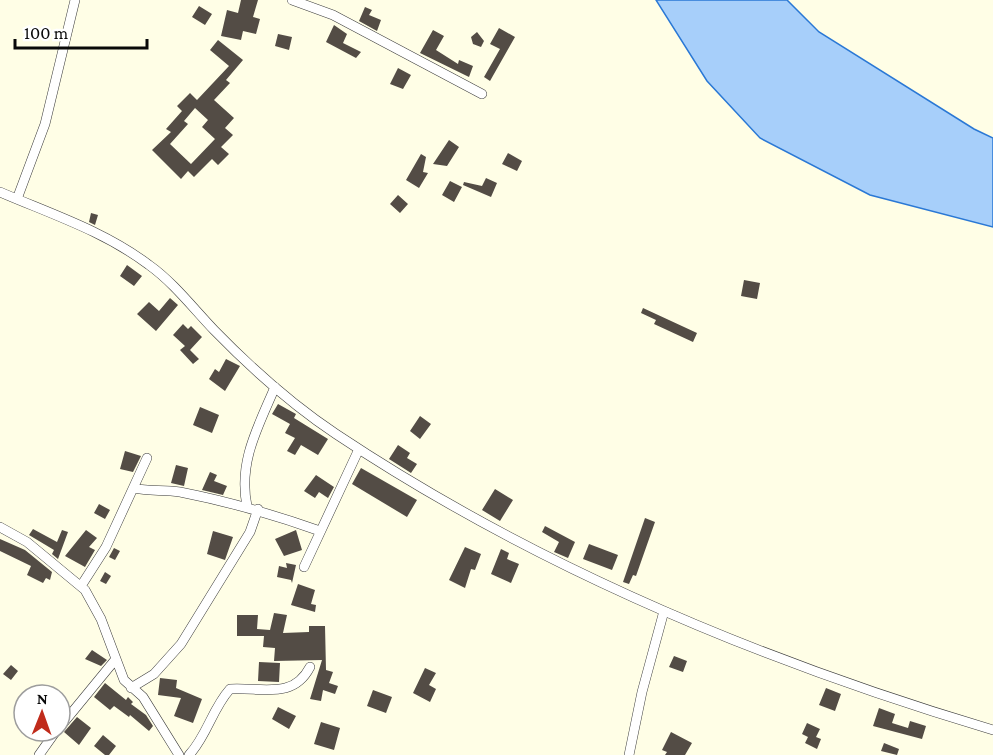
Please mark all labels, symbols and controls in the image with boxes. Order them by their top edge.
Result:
scale bar [15,12,147,50]
text: 100 m [24,23,69,43]
north arrow [12,683,72,743]
text: N [37,690,48,707]

